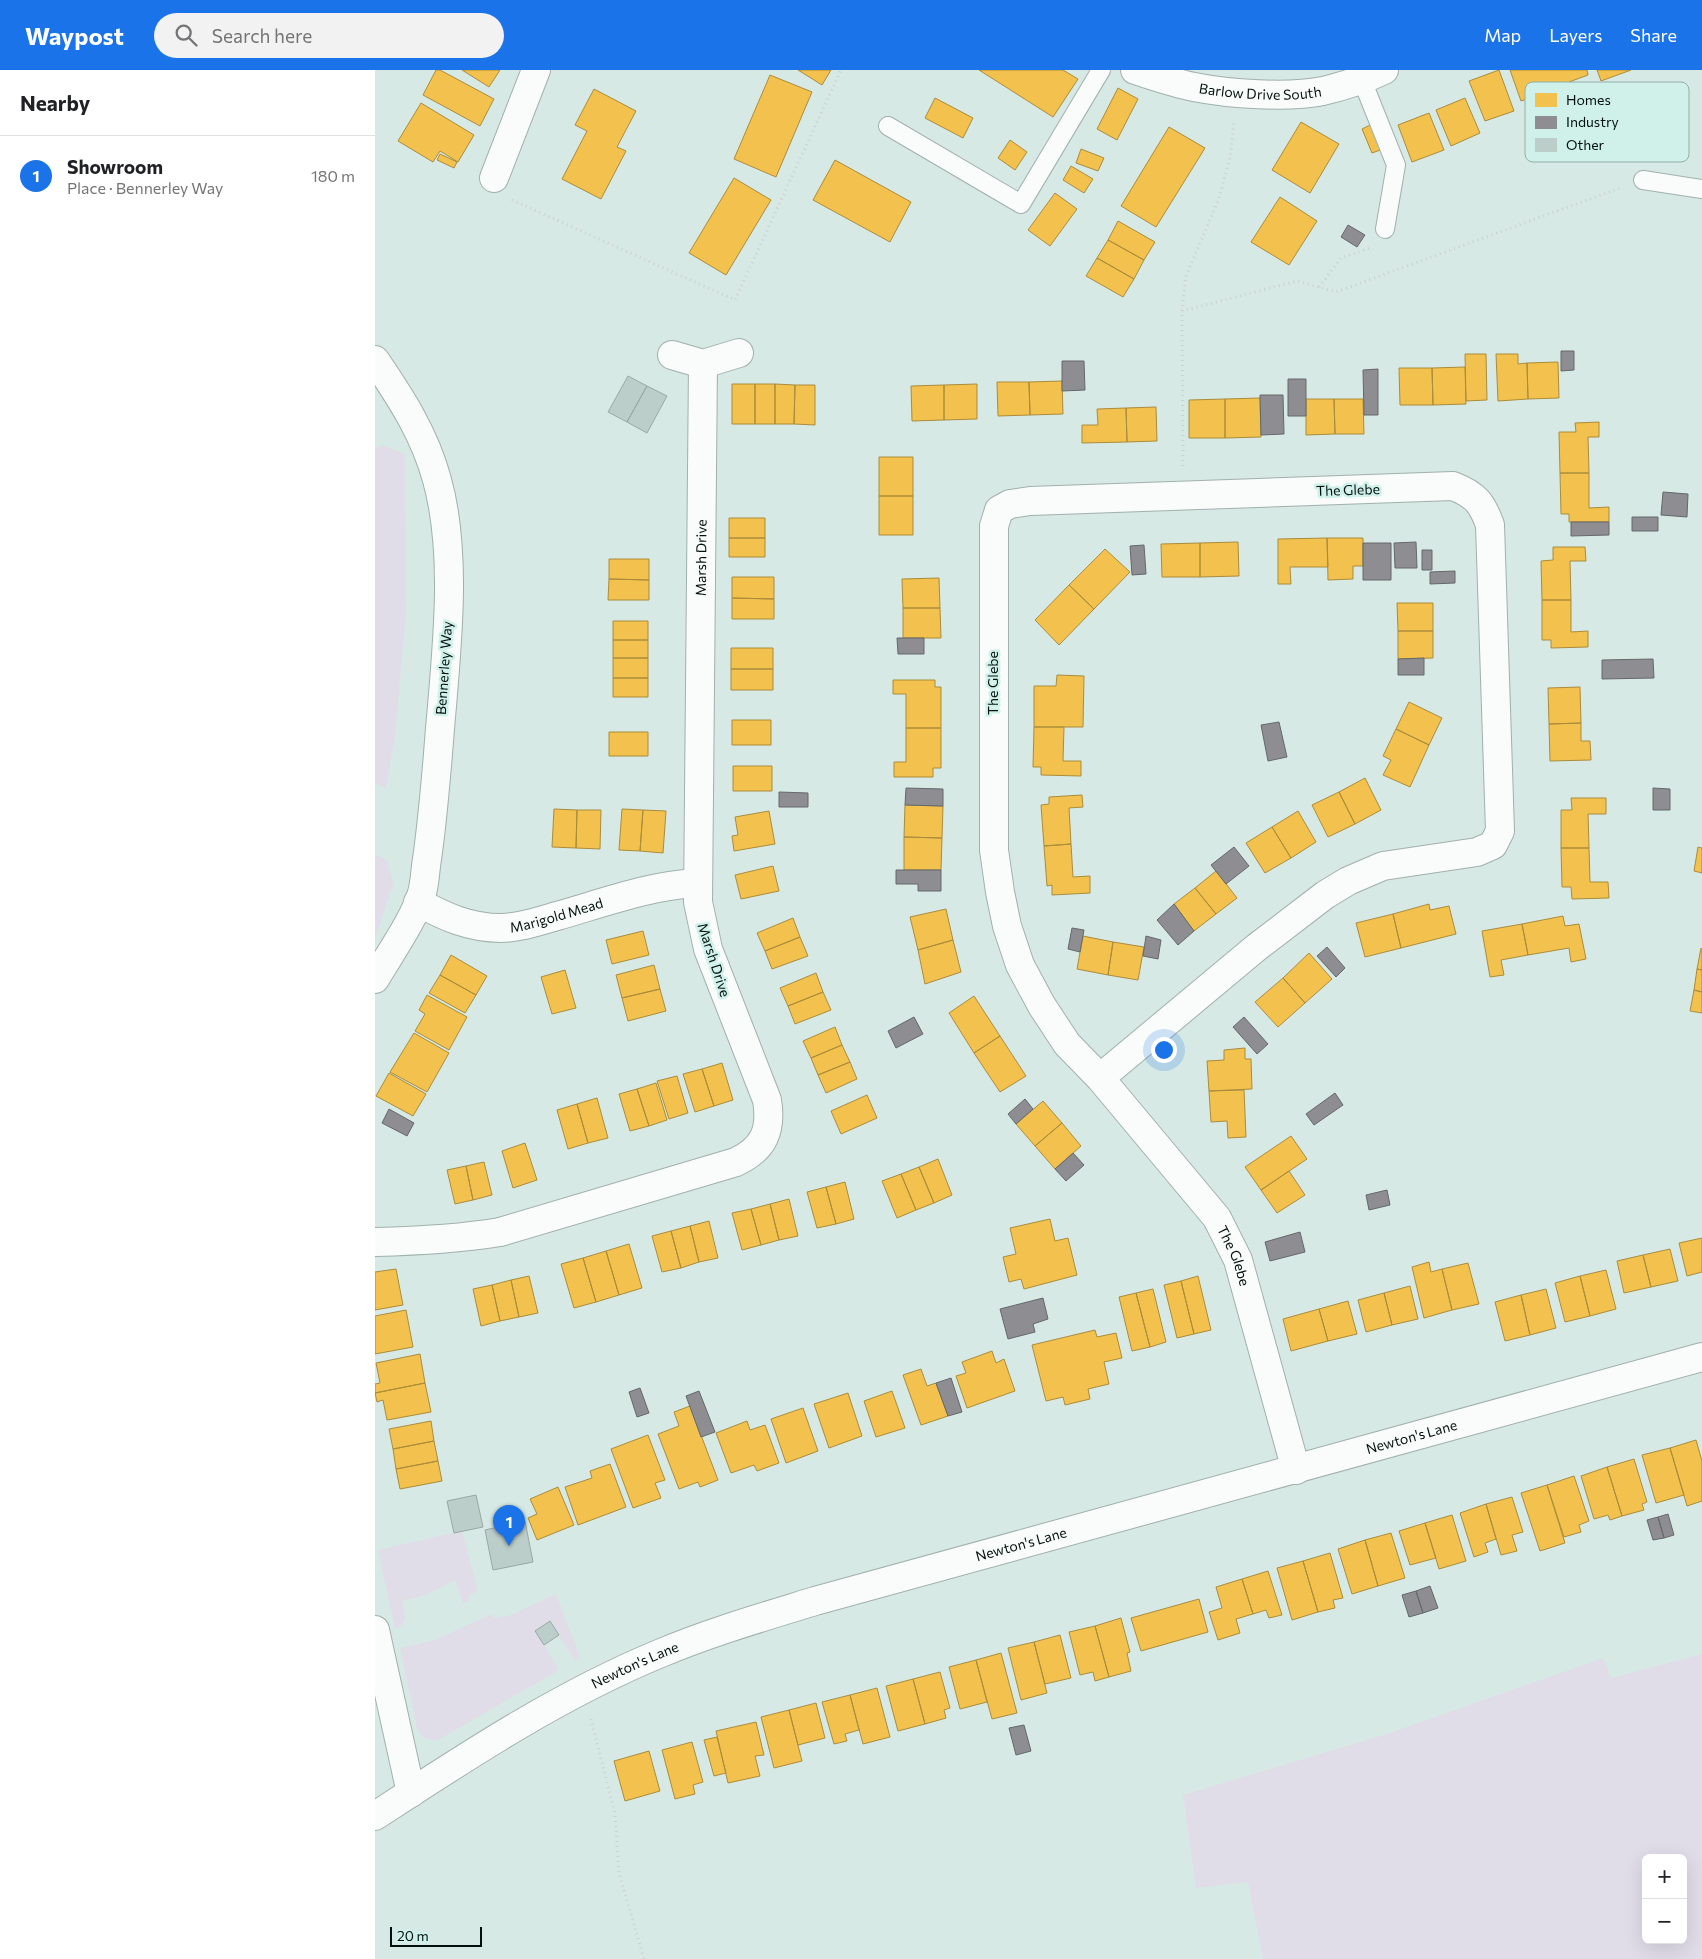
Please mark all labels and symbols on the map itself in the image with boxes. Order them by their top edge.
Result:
street label: Barlow Drive South [1198,79,1323,103]
legend [1525,82,1689,162]
text: Homes [1566,91,1611,108]
text: Industry [1566,113,1619,130]
text: Other [1566,136,1605,153]
street label: The Glebe [1316,480,1380,499]
street label: Marsh Drive [692,519,710,596]
street label: Bennerley Way [432,620,455,715]
street label: The Glebe [984,651,1001,715]
street label: Marigold Mead [508,894,605,936]
street label: Marsh Drive [695,921,734,999]
your location [1151,1037,1177,1063]
street label: The Glebe [1214,1223,1254,1288]
street label: Newton's Lane [1364,1416,1459,1457]
pin: 1 [493,1505,525,1546]
street label: Newton's Lane [973,1523,1068,1564]
street label: Newton's Lane [588,1638,681,1692]
scale bar [390,1924,483,1947]

